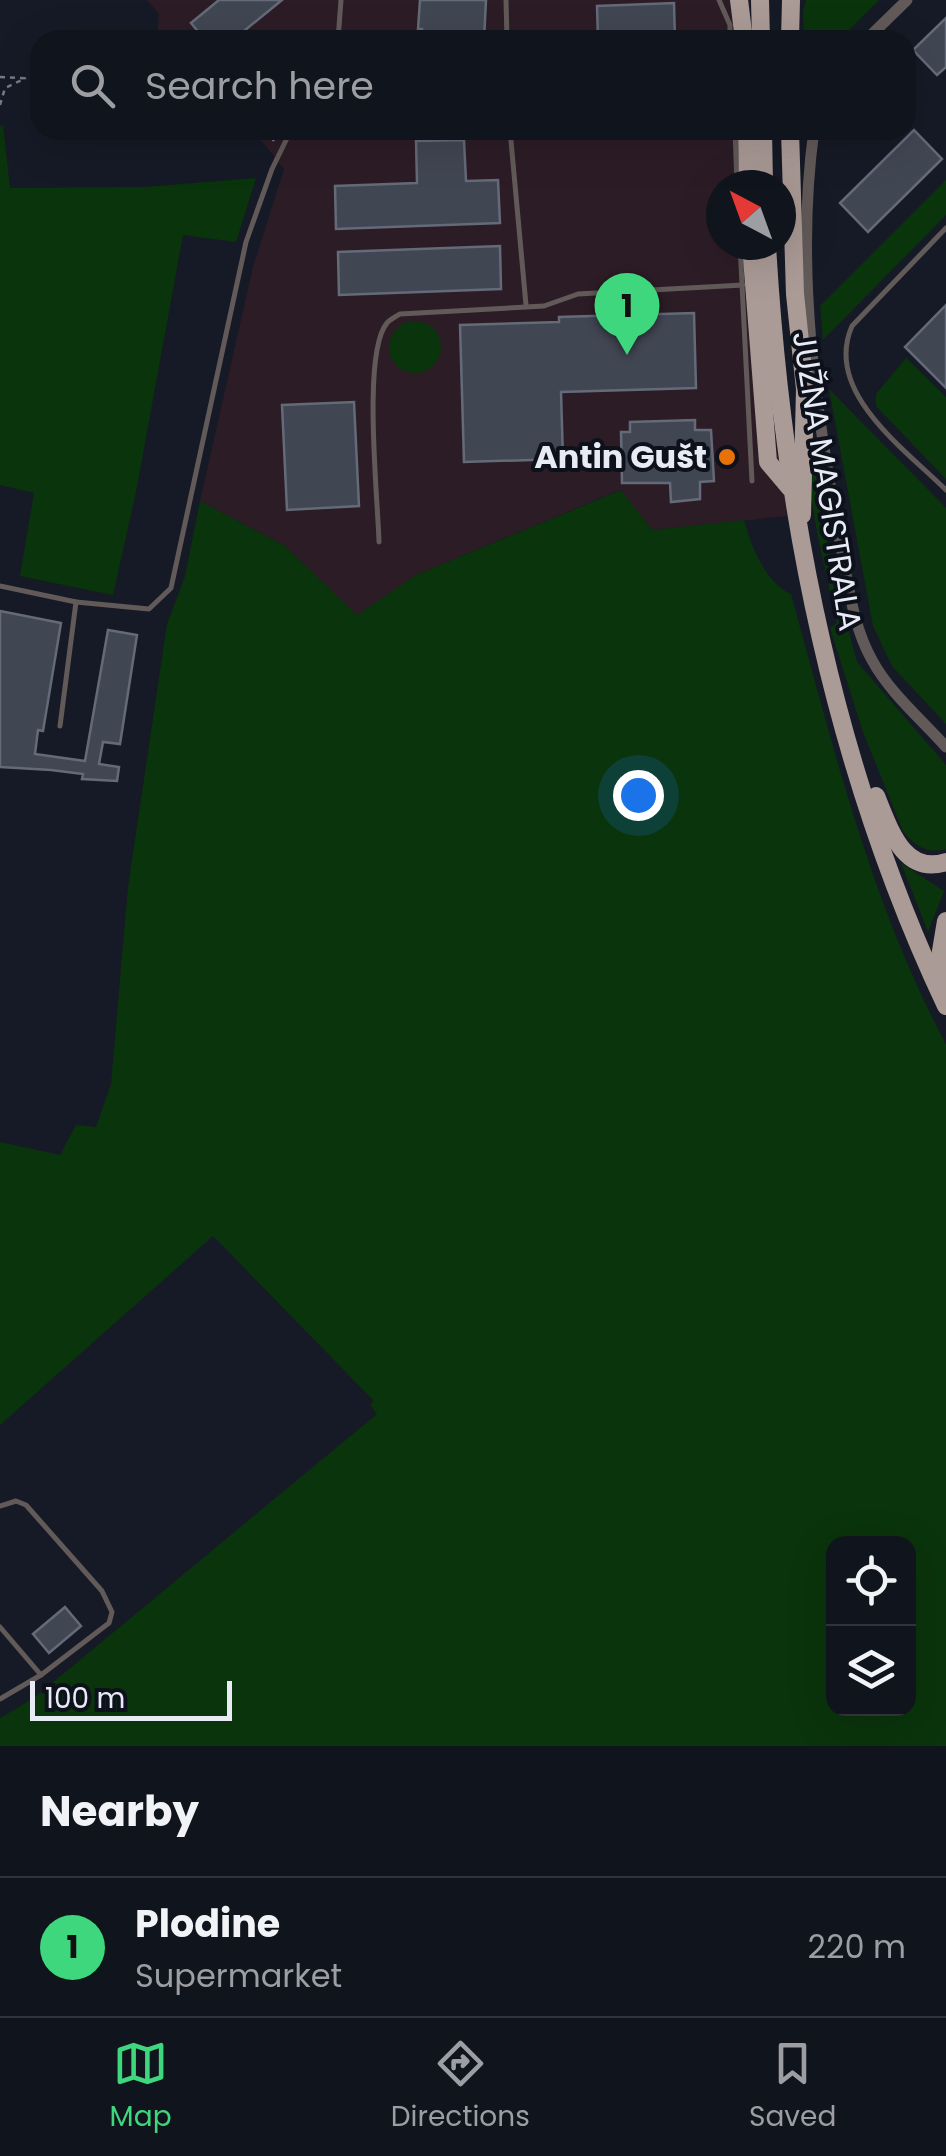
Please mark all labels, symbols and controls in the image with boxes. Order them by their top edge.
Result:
search box [30,30,916,140]
icon: search [65,58,120,113]
text: Search here [145,59,374,112]
north arrow [706,170,796,260]
pin: 1 [594,272,660,355]
street label: JUŽNA MAGISTRALA [782,328,873,634]
place label: Antin Gušt [534,434,707,479]
marker: Antin Gušt [716,446,738,468]
your location [613,770,664,821]
map controls [826,1536,916,1716]
button: locate [826,1536,916,1626]
button: layers [826,1626,916,1716]
scale bar [30,1676,232,1720]
text: 100 m [45,1679,125,1718]
text: Nearby [40,1782,199,1841]
text: Plodine [135,1897,280,1950]
text: 1 [66,1924,79,1969]
text: 220 m [808,1924,906,1969]
text: Supermarket [135,1953,342,1998]
tab: Map [110,2036,172,2138]
tab: Directions [391,2036,530,2138]
tab: Saved [749,2036,836,2138]

